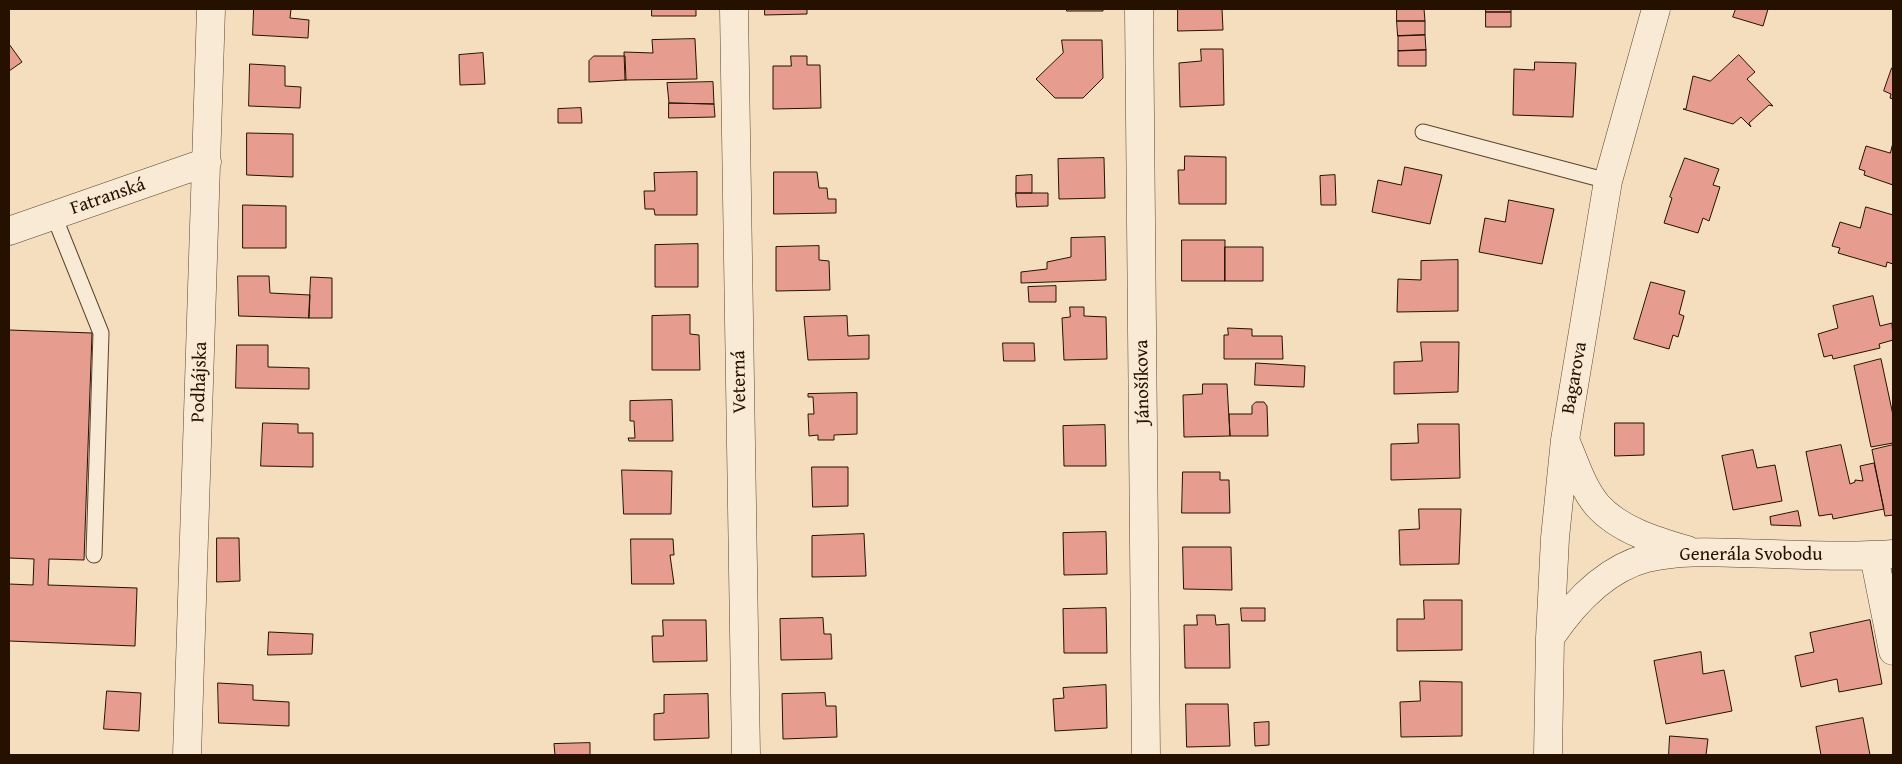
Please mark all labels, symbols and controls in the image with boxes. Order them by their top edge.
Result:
street label: Fatranská [68,174,148,220]
street label: Jánošíkova [1131,339,1155,425]
street label: Bagarova [1557,340,1593,416]
street label: Podhájska [187,341,213,423]
street label: Veterná [728,350,752,414]
street label: Generála Svobodu [1679,544,1823,566]

